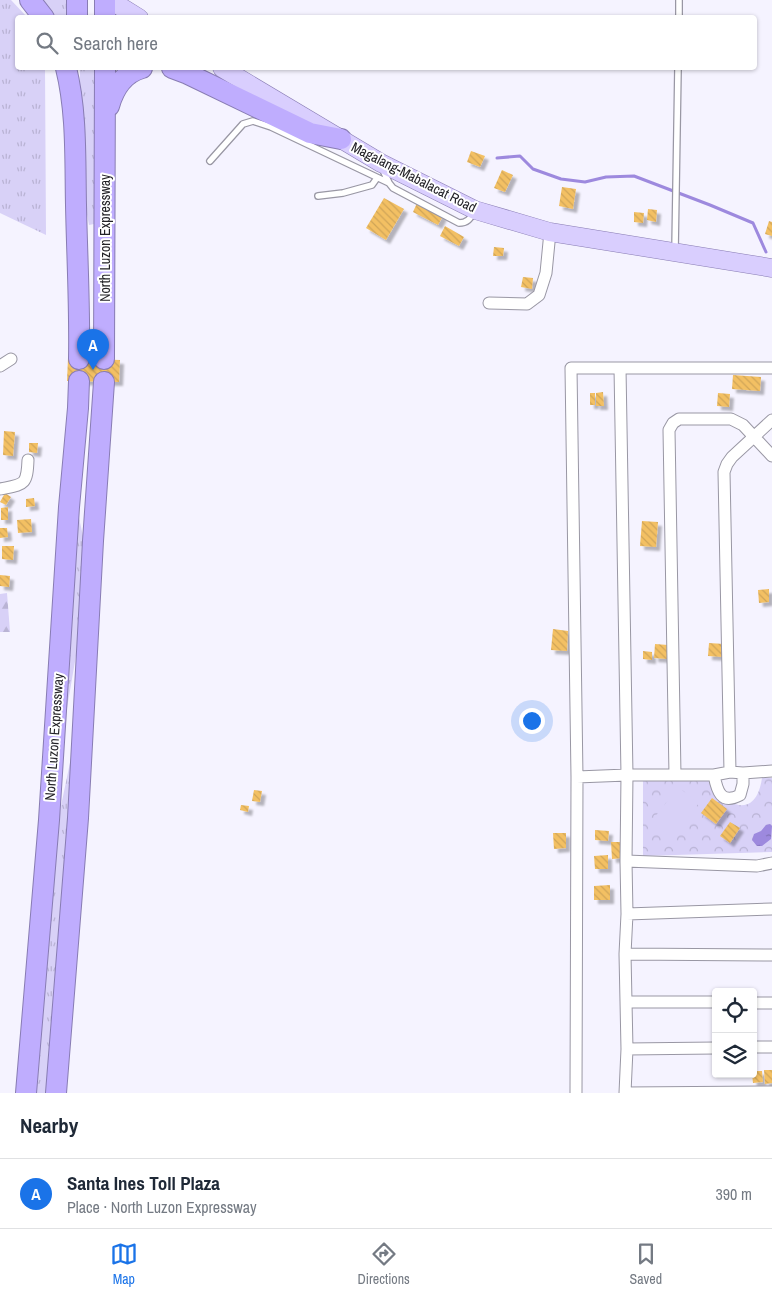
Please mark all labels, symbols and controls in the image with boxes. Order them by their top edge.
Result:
search box [15,15,757,70]
icon: search [33,29,61,57]
text: Search here [73,30,158,56]
street label: Magalang-Mabalacat Road [349,138,479,216]
street label: North Luzon Expressway [96,174,114,302]
pin: A [77,329,109,370]
street label: North Luzon Expressway [41,672,67,801]
your location [519,708,545,734]
map controls [712,988,757,1078]
button: locate [712,988,757,1033]
button: layers [712,1033,757,1078]
text: Nearby [20,1111,78,1140]
text: Santa Ines Toll Plaza [67,1170,220,1196]
text: A [31,1183,41,1205]
text: 390 m [716,1183,752,1205]
text: Place · North Luzon Expressway [67,1196,257,1218]
tab: Map [110,1240,138,1288]
tab: Directions [358,1240,410,1288]
tab: Saved [630,1240,662,1288]

